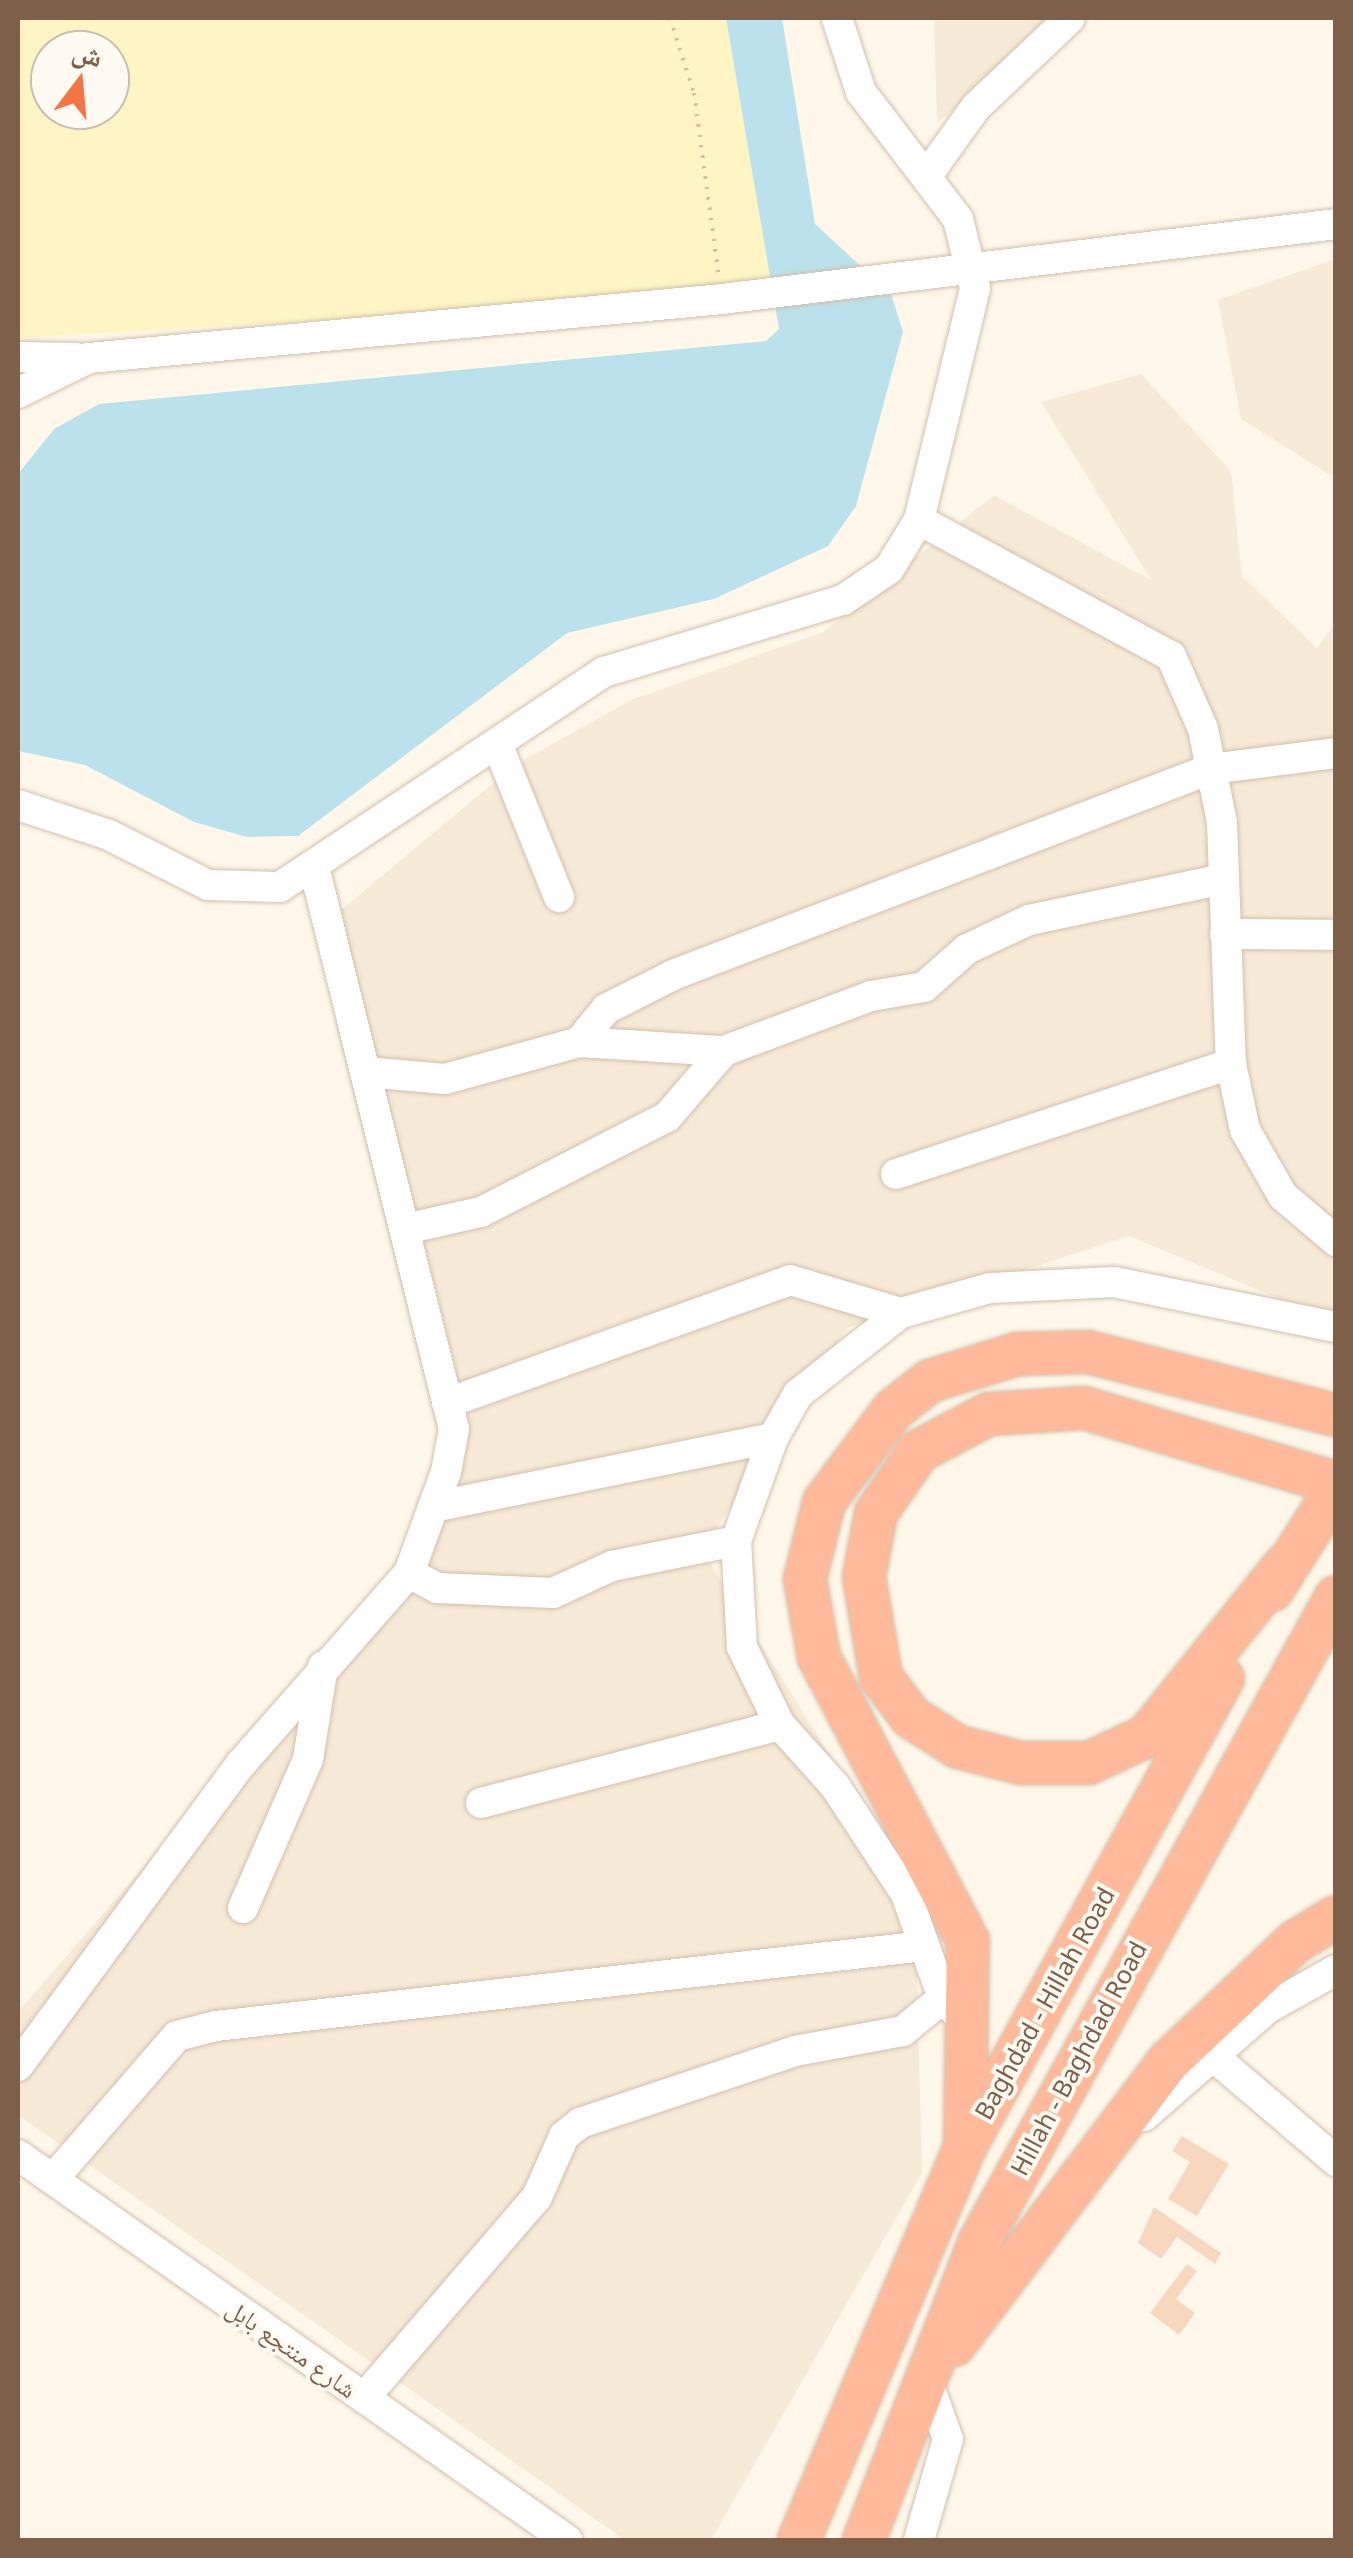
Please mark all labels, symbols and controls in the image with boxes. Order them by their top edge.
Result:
north arrow [30,30,130,130]
text: ش [68,31,107,75]
street label: Baghdad - Hillah Road [968,1882,1120,2124]
street label: Hillah - Baghdad Road [1004,1936,1152,2180]
street label: شارع منتجع بابل [221,2292,363,2404]

